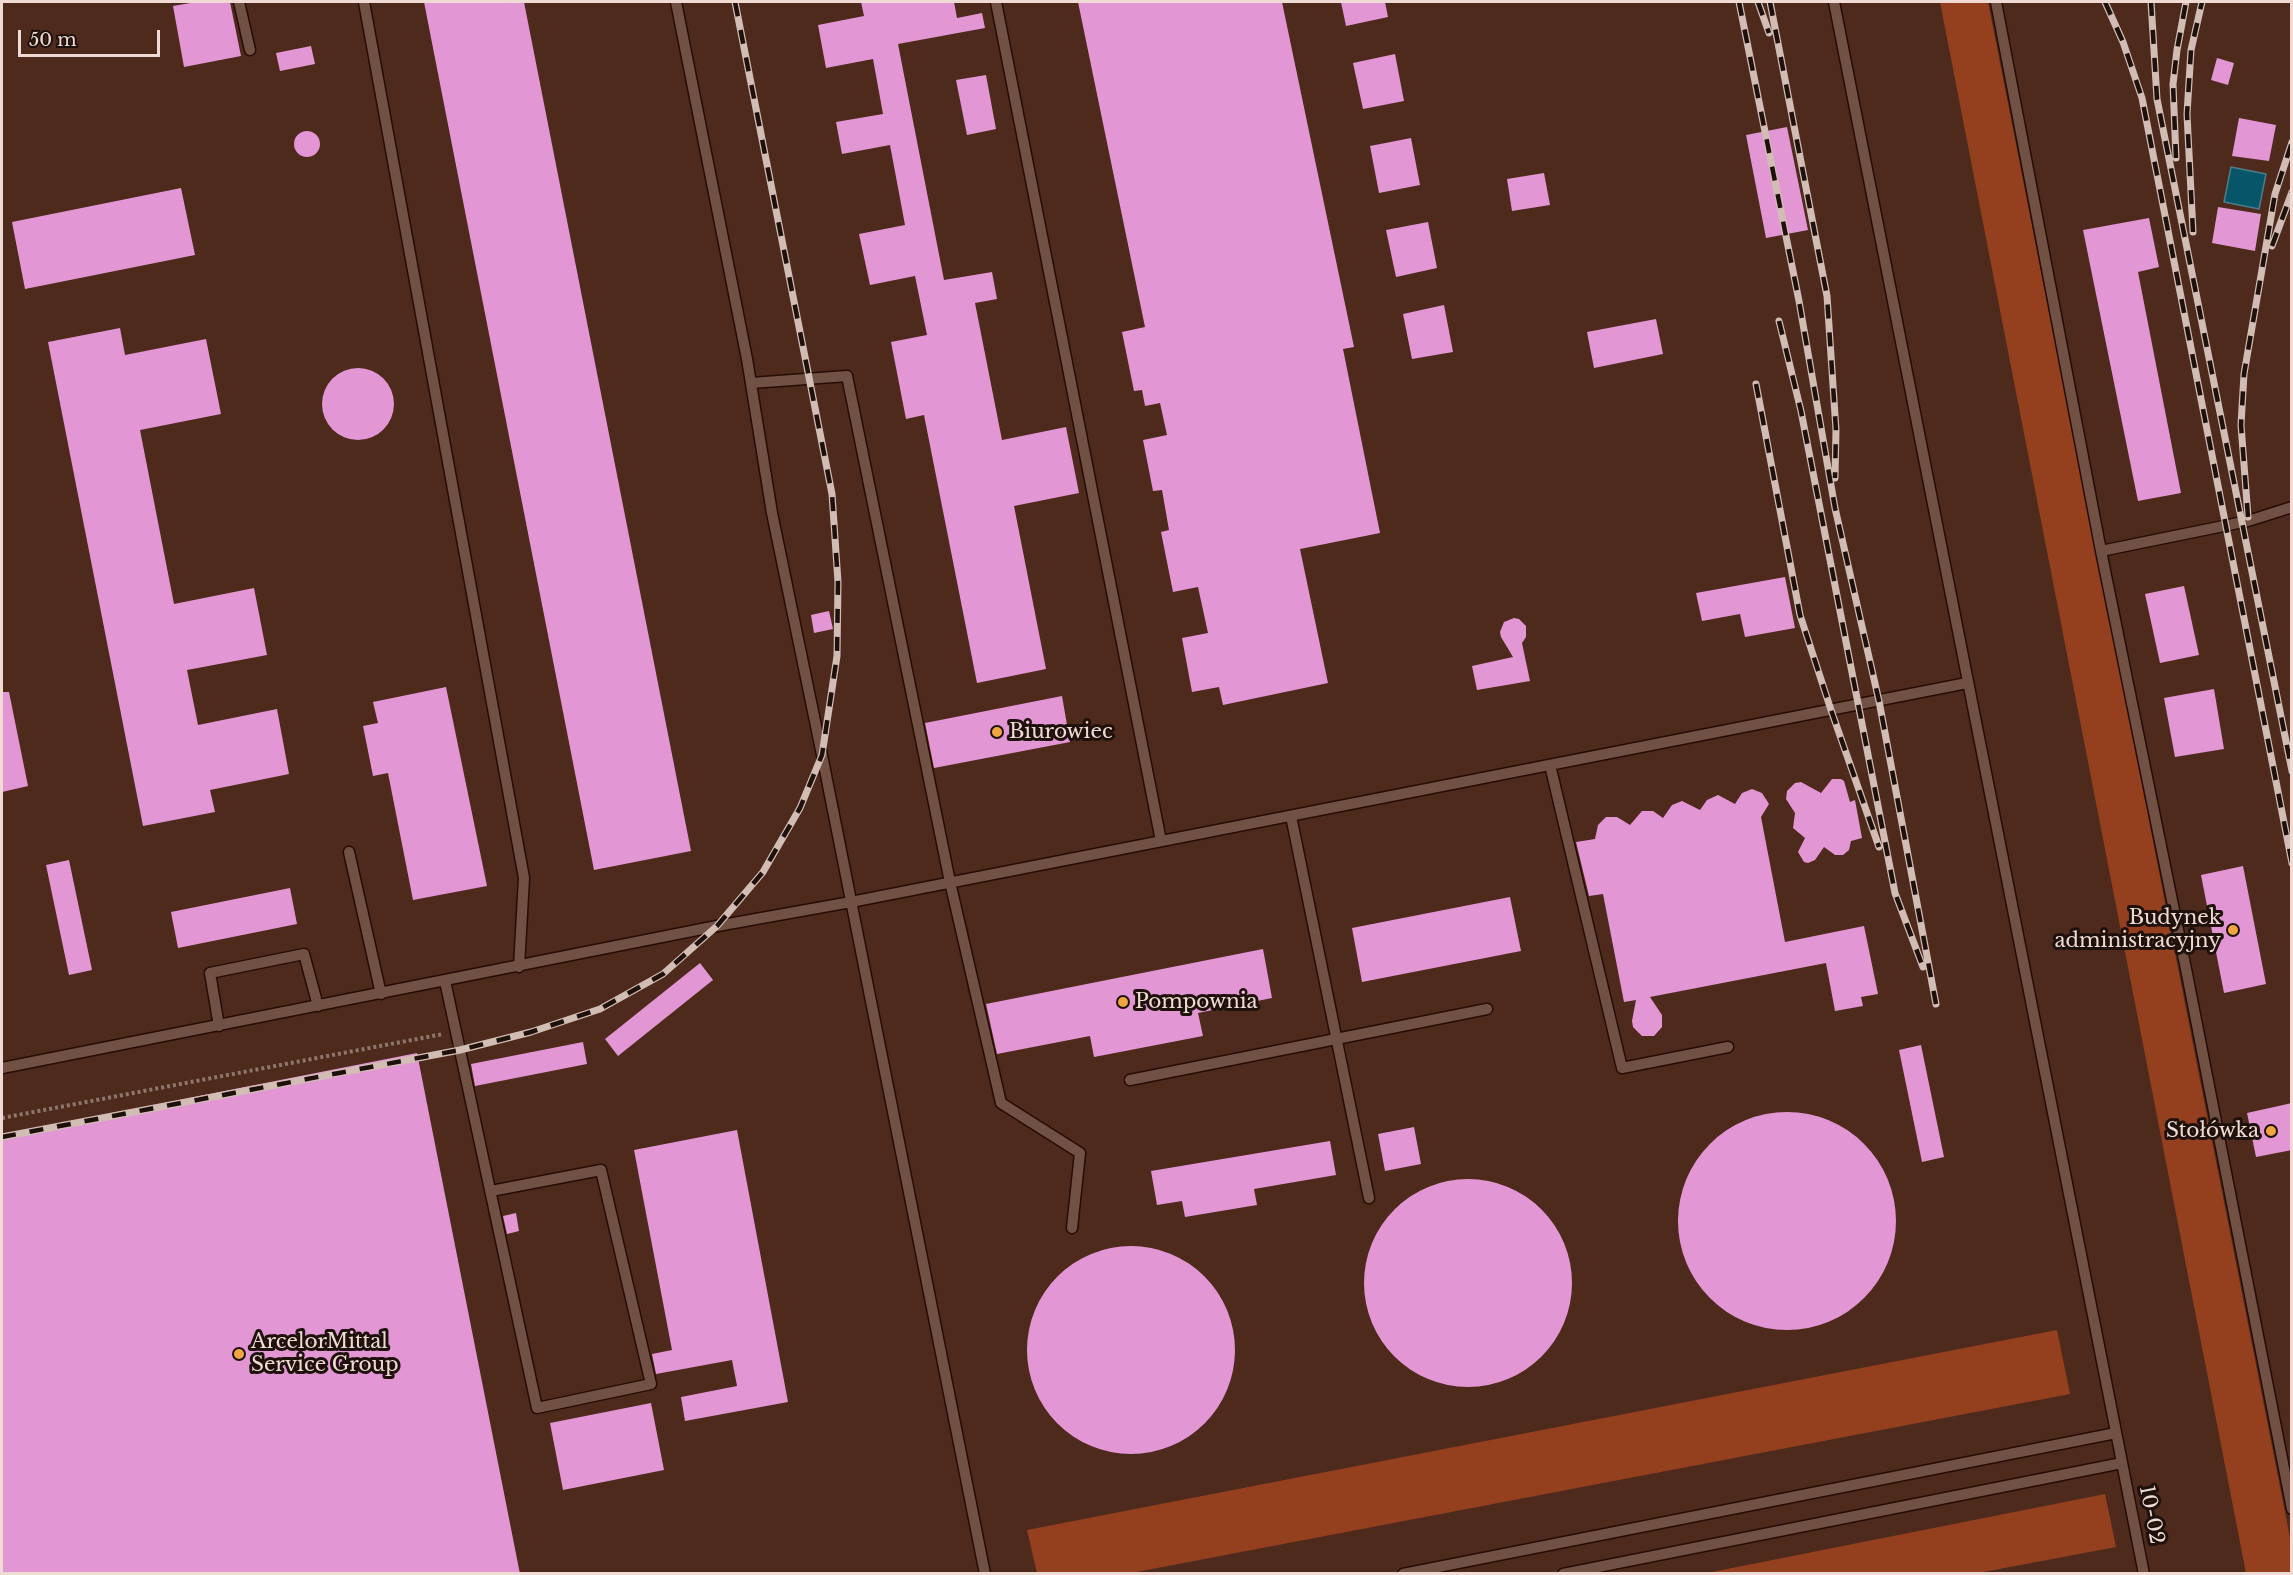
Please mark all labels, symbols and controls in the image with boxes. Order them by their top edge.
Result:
scale bar [21,18,164,56]
text: 50 m [29,29,77,51]
place label: Biurowiec [1009,720,1113,744]
marker: Biurowiec [990,725,1004,739]
place label: Budynek administracyjny [2055,906,2221,953]
marker: Budynek administracyjny [2226,923,2240,937]
place label: Pompownia [1135,990,1258,1014]
marker: Pompownia [1116,995,1130,1009]
place label: Stołówka [2166,1119,2259,1143]
marker: Stołówka [2264,1124,2278,1138]
place label: ArcelorMittal Service Group [251,1330,399,1377]
marker: ArcelorMittal Service Group [232,1347,246,1361]
street label: 10-02 [2134,1484,2168,1546]

